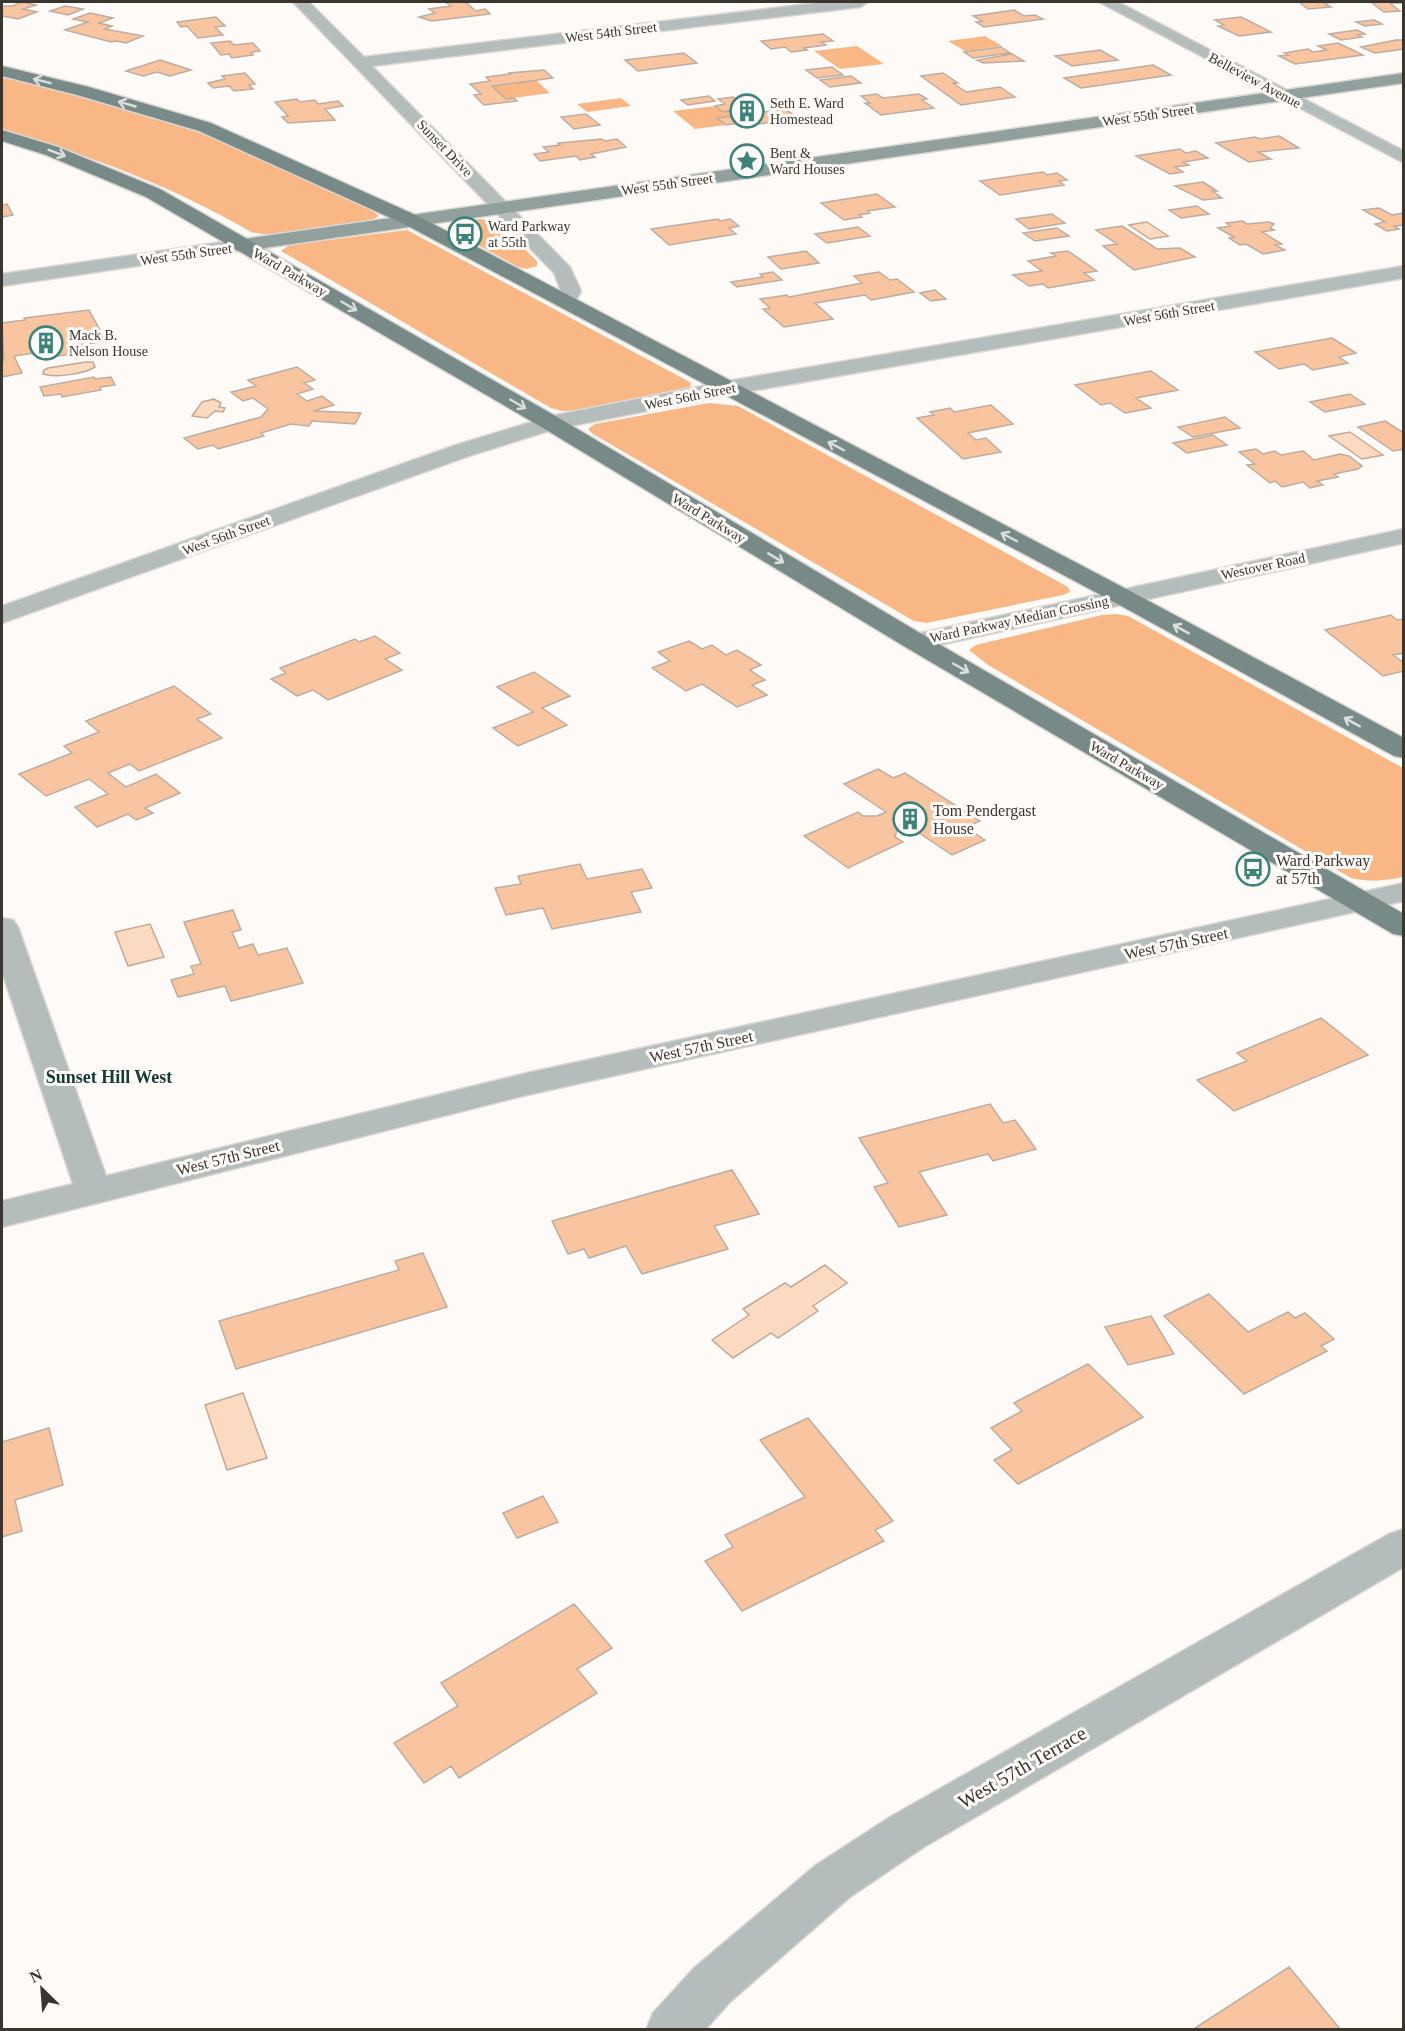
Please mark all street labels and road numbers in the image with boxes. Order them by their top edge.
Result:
street label: West 54th Street [564,19,658,46]
street label: Belleview Avenue [1206,50,1303,111]
street label: West 55th Street [1101,102,1195,129]
street label: Sunset Drive [414,117,475,180]
street label: West 55th Street [620,171,714,198]
street label: West 55th Street [139,241,233,268]
street label: Ward Parkway [250,245,329,300]
street label: West 56th Street [1122,298,1216,329]
street label: West 56th Street [643,380,737,413]
street label: Ward Parkway [670,491,748,546]
street label: West 56th Street [180,513,272,558]
street label: Westover Road [1220,550,1307,583]
street label: Ward Parkway Median Crossing [929,593,1110,646]
street label: Ward Parkway [1087,738,1166,793]
street label: West 57th Street [1123,924,1230,963]
street label: West 57th Street [648,1027,755,1066]
street label: West 57th Street [175,1136,282,1178]
street label: West 57th Terrace [954,1721,1090,1813]

